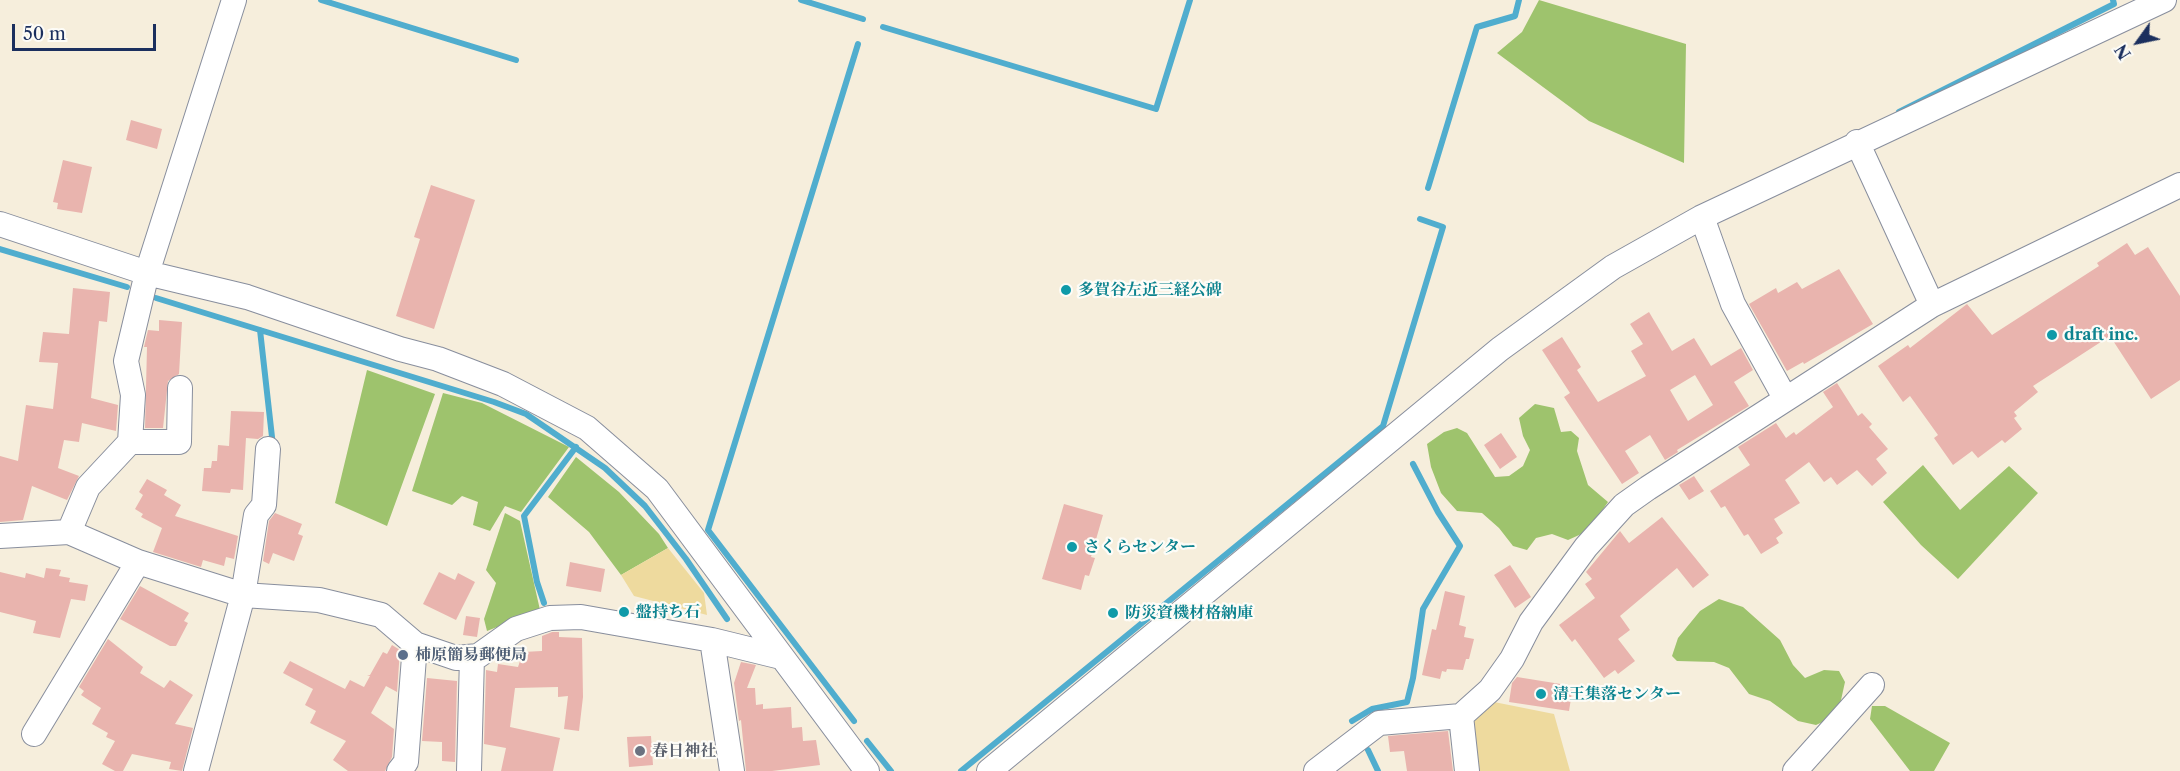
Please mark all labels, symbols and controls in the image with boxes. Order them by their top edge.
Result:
scale bar [15,12,159,50]
north arrow [2108,12,2168,72]
text: 50 m [23,23,66,45]
text: N [2111,41,2135,63]
place label: 多賀谷左近三経公碑 [1078,280,1222,300]
marker: 多賀谷左近三経公碑 [1059,283,1073,297]
place label: draft inc. [2064,325,2138,345]
marker: draft inc. [2045,328,2059,342]
place label: さくらセンター [1084,537,1196,557]
marker: さくらセンター [1065,540,1079,554]
place label: 盤持ち石 [636,602,700,622]
place label: 防災資機材格納庫 [1125,603,1253,623]
marker: 盤持ち石 [617,605,631,619]
marker: 防災資機材格納庫 [1106,606,1120,620]
place label: 柿原簡易郵便局 [415,645,527,665]
marker: 柿原簡易郵便局 [396,648,410,662]
place label: 清王集落センター [1553,684,1681,704]
marker: 清王集落センター [1534,687,1548,701]
place label: 春日神社 [652,741,716,761]
marker: 春日神社 [633,744,647,758]

